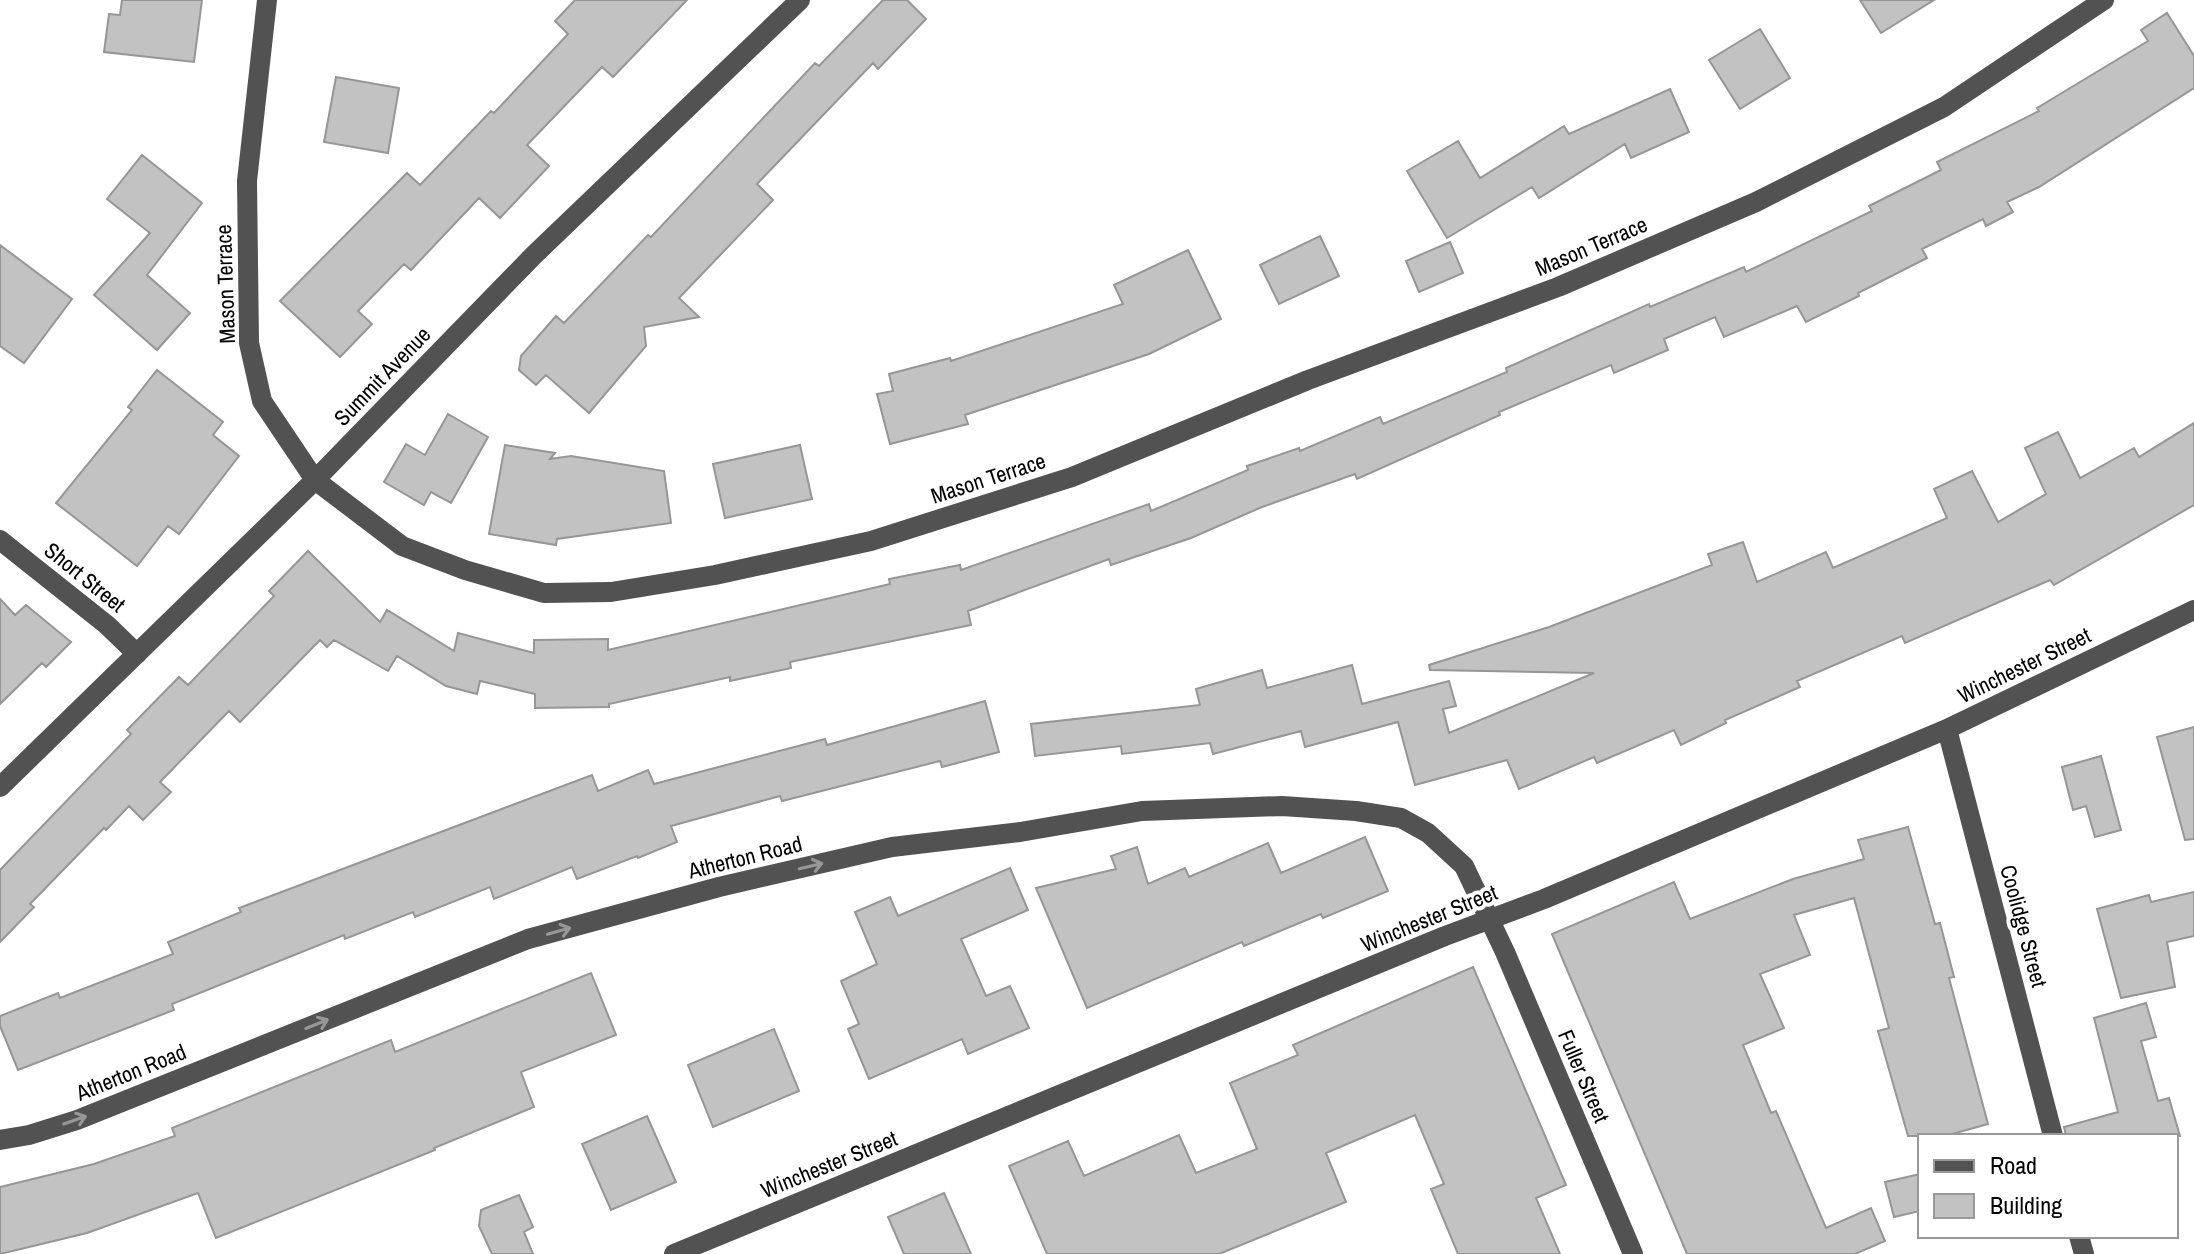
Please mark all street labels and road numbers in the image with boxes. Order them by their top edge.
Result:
street label: Mason Terrace [1530,209,1652,283]
street label: Mason Terrace [208,224,242,344]
street label: Summit Avenue [327,320,437,432]
street label: Mason Terrace [927,445,1049,511]
street label: Short Street [38,535,132,619]
street label: Winchester Street [1953,620,2095,710]
street label: Atherton Road [684,828,805,886]
street label: Coolidge Street [1993,862,2055,990]
street label: Winchester Street [1356,877,1502,959]
street label: Fuller Street [1551,1025,1617,1127]
street label: Atherton Road [71,1036,191,1108]
street label: Winchester Street [756,1123,902,1205]

